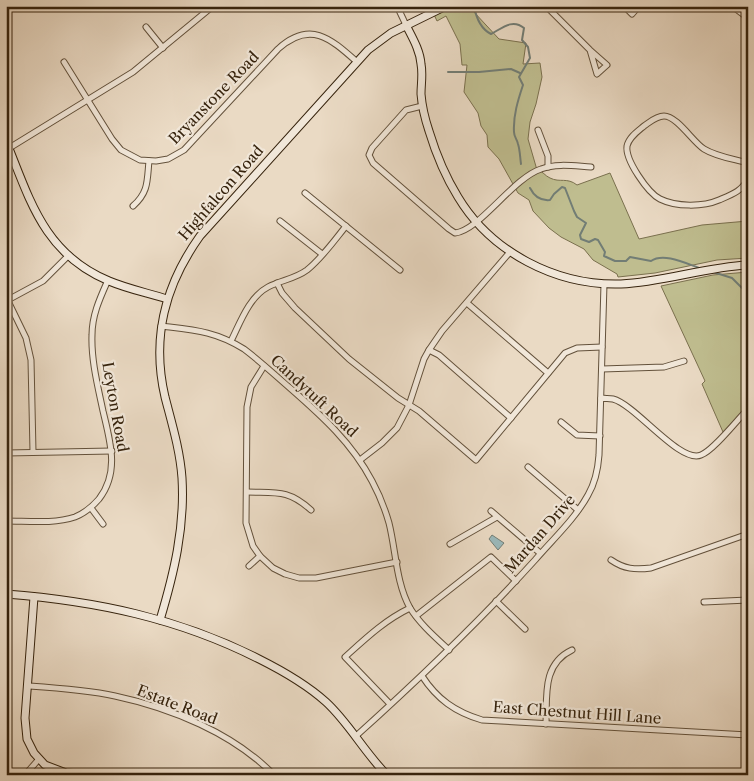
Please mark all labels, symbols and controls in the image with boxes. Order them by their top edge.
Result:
street label: Bryanstone Road [164,47,263,148]
street label: Highfalcon Road [174,141,267,244]
street label: Candytuft Road [267,350,362,441]
street label: Leyton Road [98,360,133,454]
street label: Mardan Drive [500,490,579,577]
street label: Estate Road [134,680,220,729]
street label: East Chestnut Hill Lane [492,697,662,728]

